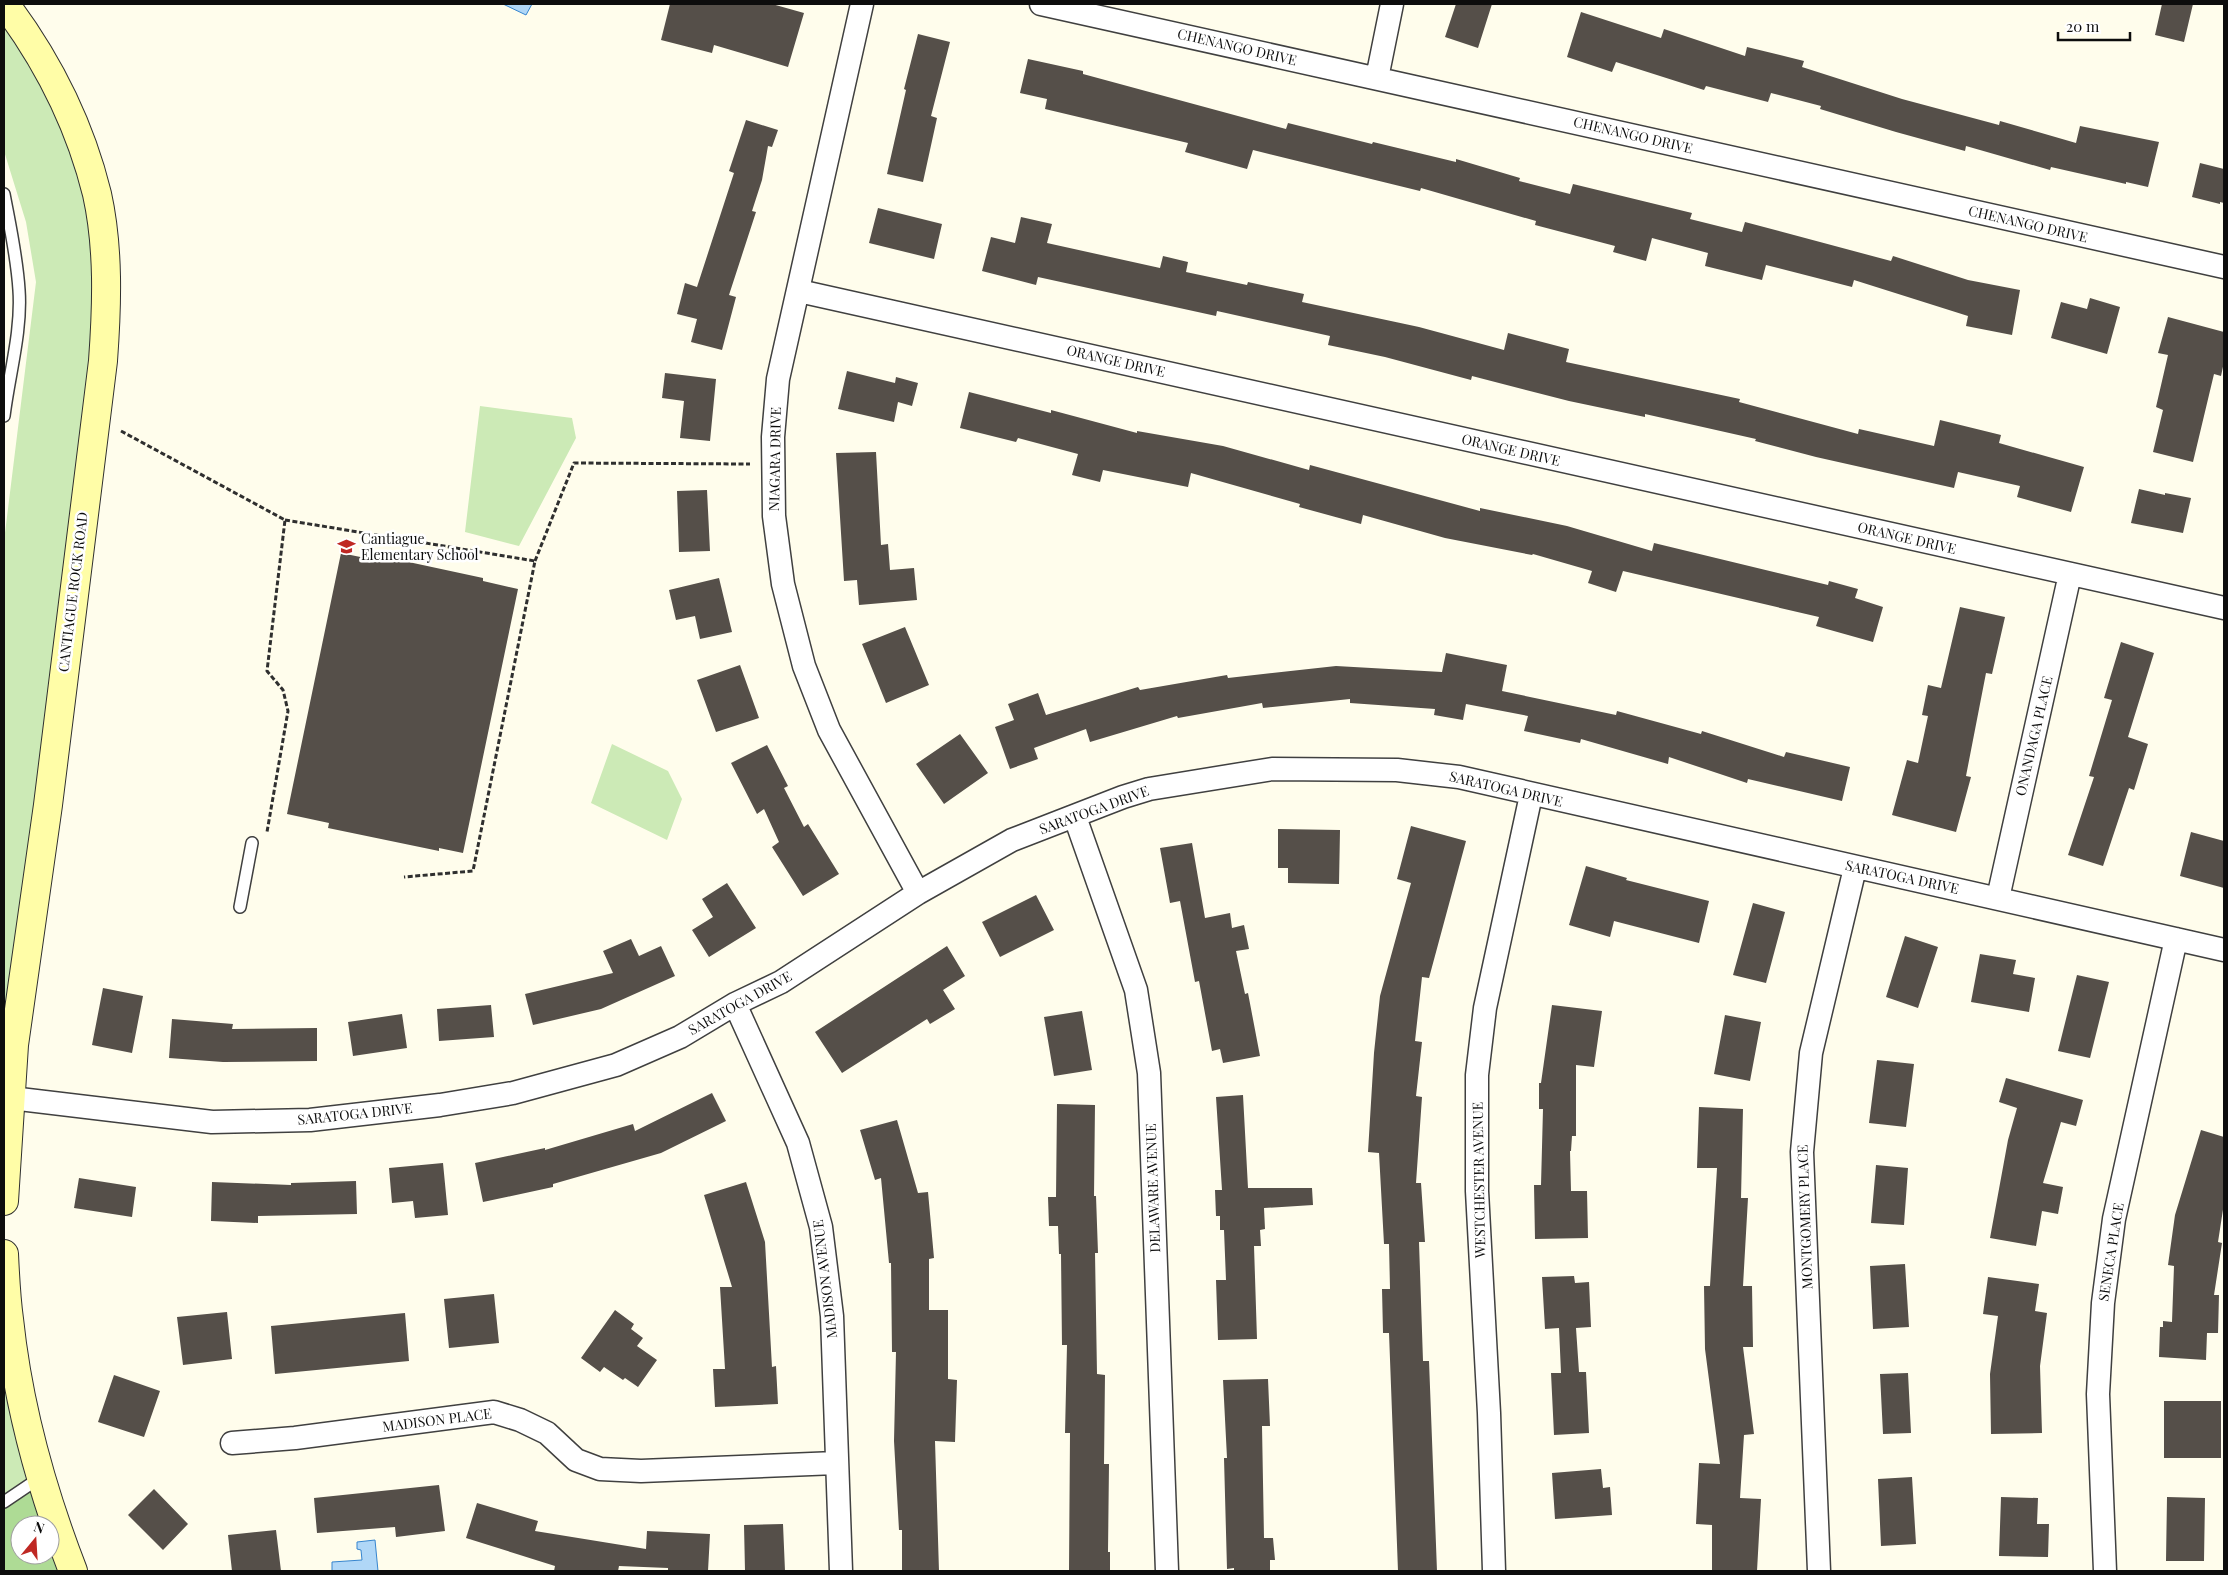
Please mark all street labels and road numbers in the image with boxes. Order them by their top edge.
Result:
street label: CHENANGO DRIVE [1176,24,1299,69]
street label: CHENANGO DRIVE [1572,112,1695,157]
street label: CHENANGO DRIVE [1967,201,2090,246]
street label: ORANGE DRIVE [1065,340,1167,381]
street label: NIAGARA DRIVE [764,407,785,511]
street label: ORANGE DRIVE [1460,429,1562,470]
street label: CANTIAGUE ROCK ROAD [53,511,92,673]
street label: ORANGE DRIVE [1856,517,1958,558]
street label: ONANDAGA PLACE [2010,674,2057,798]
street label: SARATOGA DRIVE [1448,766,1565,811]
street label: SARATOGA DRIVE [1036,781,1151,838]
street label: SARATOGA DRIVE [1844,855,1961,898]
street label: SARATOGA DRIVE [685,966,795,1039]
street label: SARATOGA DRIVE [296,1098,413,1129]
street label: WESTCHESTER AVENUE [1468,1102,1489,1259]
street label: DELAWARE AVENUE [1141,1123,1164,1253]
street label: MONTGOMERY PLACE [1792,1144,1817,1290]
street label: SENECA PLACE [2093,1201,2128,1303]
street label: MADISON AVENUE [808,1219,841,1340]
street label: MADISON PLACE [381,1403,493,1436]

